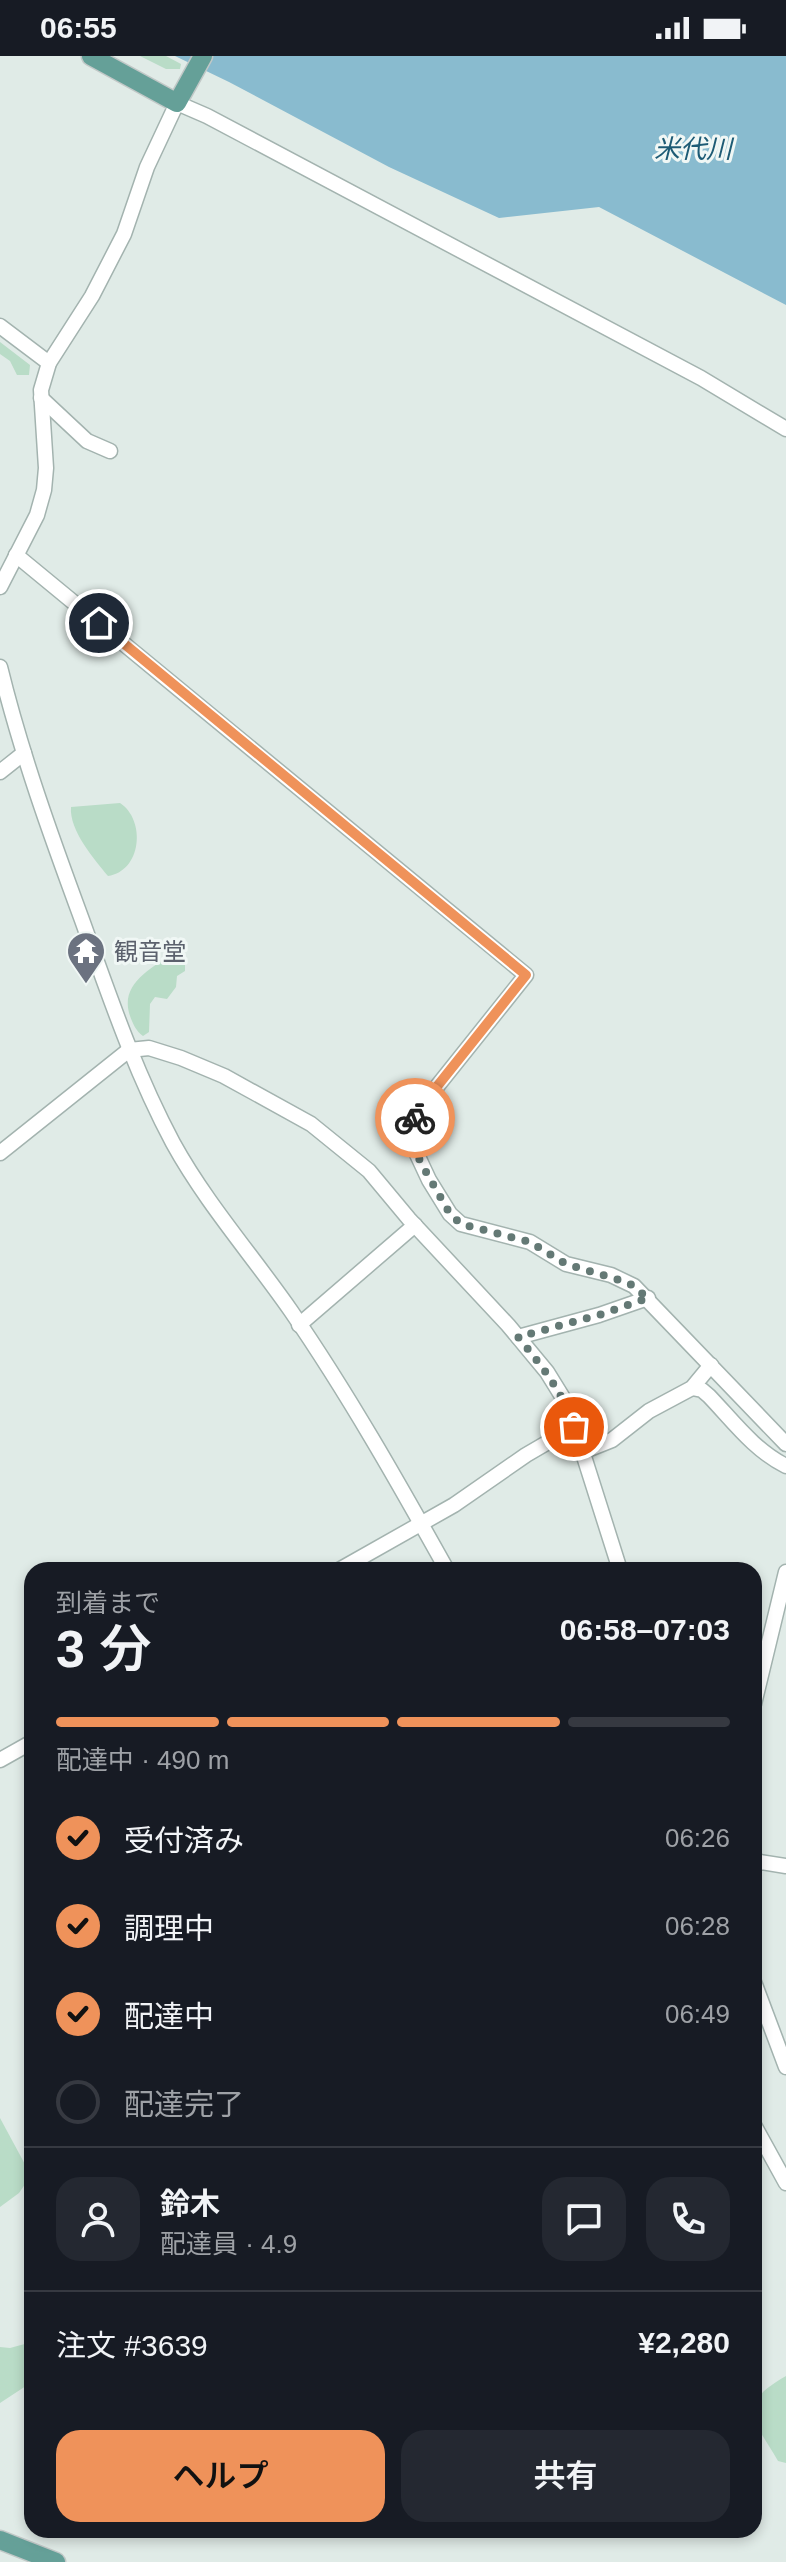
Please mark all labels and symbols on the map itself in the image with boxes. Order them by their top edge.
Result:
water label: 米代川 [654,134,735,164]
pin [65,589,133,657]
temple icon: 観音堂 [65,930,107,985]
place label: 観音堂 [114,938,186,965]
courier [375,1078,455,1158]
pin [540,1393,608,1461]

